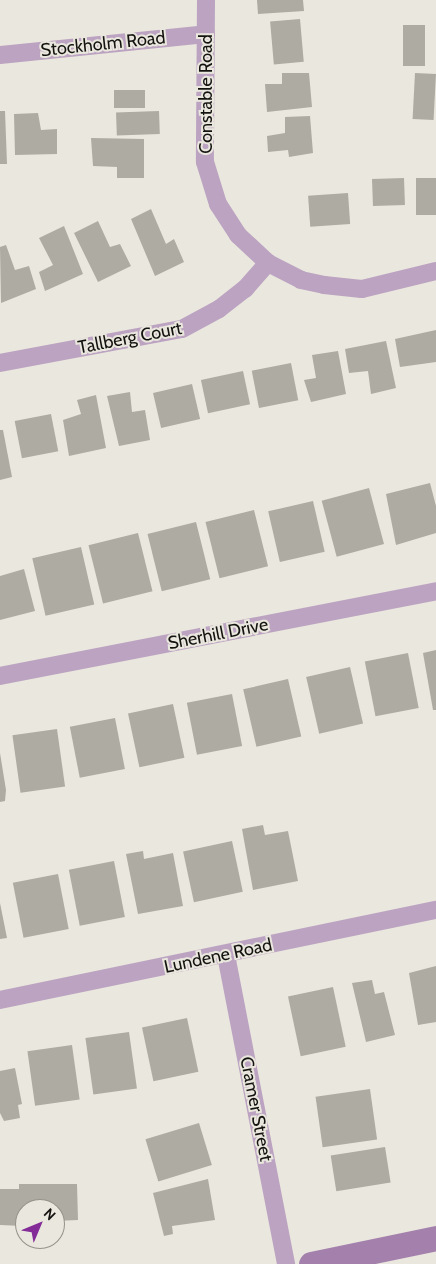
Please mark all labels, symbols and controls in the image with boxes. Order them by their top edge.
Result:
street label: Stockholm Road [40,27,166,61]
street label: Constable Road [195,34,217,154]
street label: Tallberg Court [76,317,184,359]
street label: Sherhill Drive [166,614,270,654]
street label: Lundene Road [162,934,274,978]
street label: Cramer Street [235,1055,277,1163]
north arrow [15,1199,65,1249]
text: N [40,1204,60,1224]

